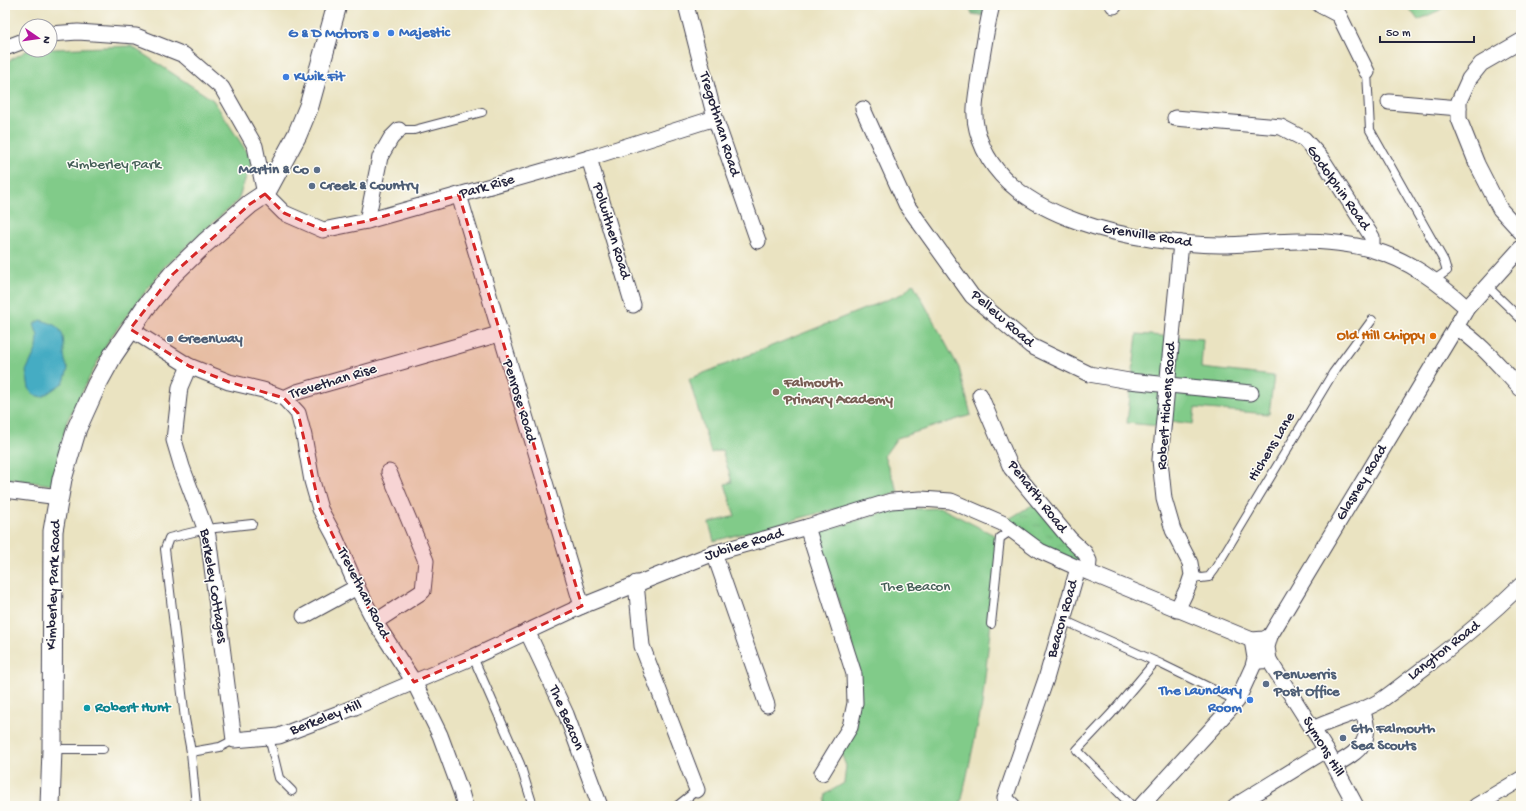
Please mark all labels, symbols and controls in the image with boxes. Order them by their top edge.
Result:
north arrow [18,18,58,58]
scale bar [1380,18,1474,44]
place label: Majestic [399,24,451,42]
place label: G & D Motors [288,25,369,43]
text: 50 m [1386,27,1411,41]
marker: Majestic [386,28,396,38]
marker: G & D Motors [371,29,381,39]
text: N [39,35,52,45]
place label: Kwik Fit [293,68,346,86]
street label: Tregothnan Road [694,69,744,180]
marker: Kwik Fit [281,72,291,82]
street label: Godolphin Road [1302,142,1375,235]
park label: Kimberley Park [67,156,162,174]
place label: Martin & Co [239,161,309,179]
marker: Martin & Co [312,165,322,175]
street label: Park Rise [456,170,517,204]
place label: Creek & Country [319,177,419,195]
street label: Polwithen Road [588,180,635,282]
marker: Creek & Country [307,181,317,191]
street label: Grenville Road [1101,220,1194,252]
street label: Pellew Road [966,286,1038,352]
place label: Old Hill Chippy [1337,327,1426,345]
place label: Greenway [178,330,243,348]
marker: Old Hill Chippy [1428,331,1438,341]
marker: Greenway [165,334,175,344]
street label: Robert Hichens Road [1154,340,1181,470]
street label: Penrose Road [498,356,541,446]
street label: Trevethan Rise [286,360,379,404]
place label: Falmouth Primary Academy [783,374,894,409]
marker: Falmouth Primary Academy [771,387,781,397]
street label: Hichens Lane [1244,409,1300,485]
street label: Glasney Road [1332,441,1392,524]
street label: Penarth Road [1002,456,1072,538]
street label: Kimberley Park Road [43,519,65,650]
street label: Jubilee Road [703,524,787,565]
street label: Berkeley Cottages [195,527,231,645]
street label: Trevethan Road [332,544,394,642]
street label: Beacon Road [1043,577,1083,661]
park label: The Beacon [881,578,950,596]
street label: Langton Road [1404,616,1485,685]
place label: Penwerris Post Office [1273,666,1341,701]
marker: Penwerris Post Office [1261,679,1271,689]
street label: The Beacon [544,682,588,753]
place label: The Laundary Room [1158,682,1243,717]
marker: The Laundary Room [1245,695,1255,705]
street label: Berkeley Hill [287,696,364,740]
place label: Robert Hunt [94,699,172,717]
marker: Robert Hunt [82,703,92,713]
street label: Symons Hill [1298,713,1348,781]
place label: 6th Falmouth Sea Scouts [1351,720,1435,755]
marker: 6th Falmouth Sea Scouts [1338,733,1348,743]

